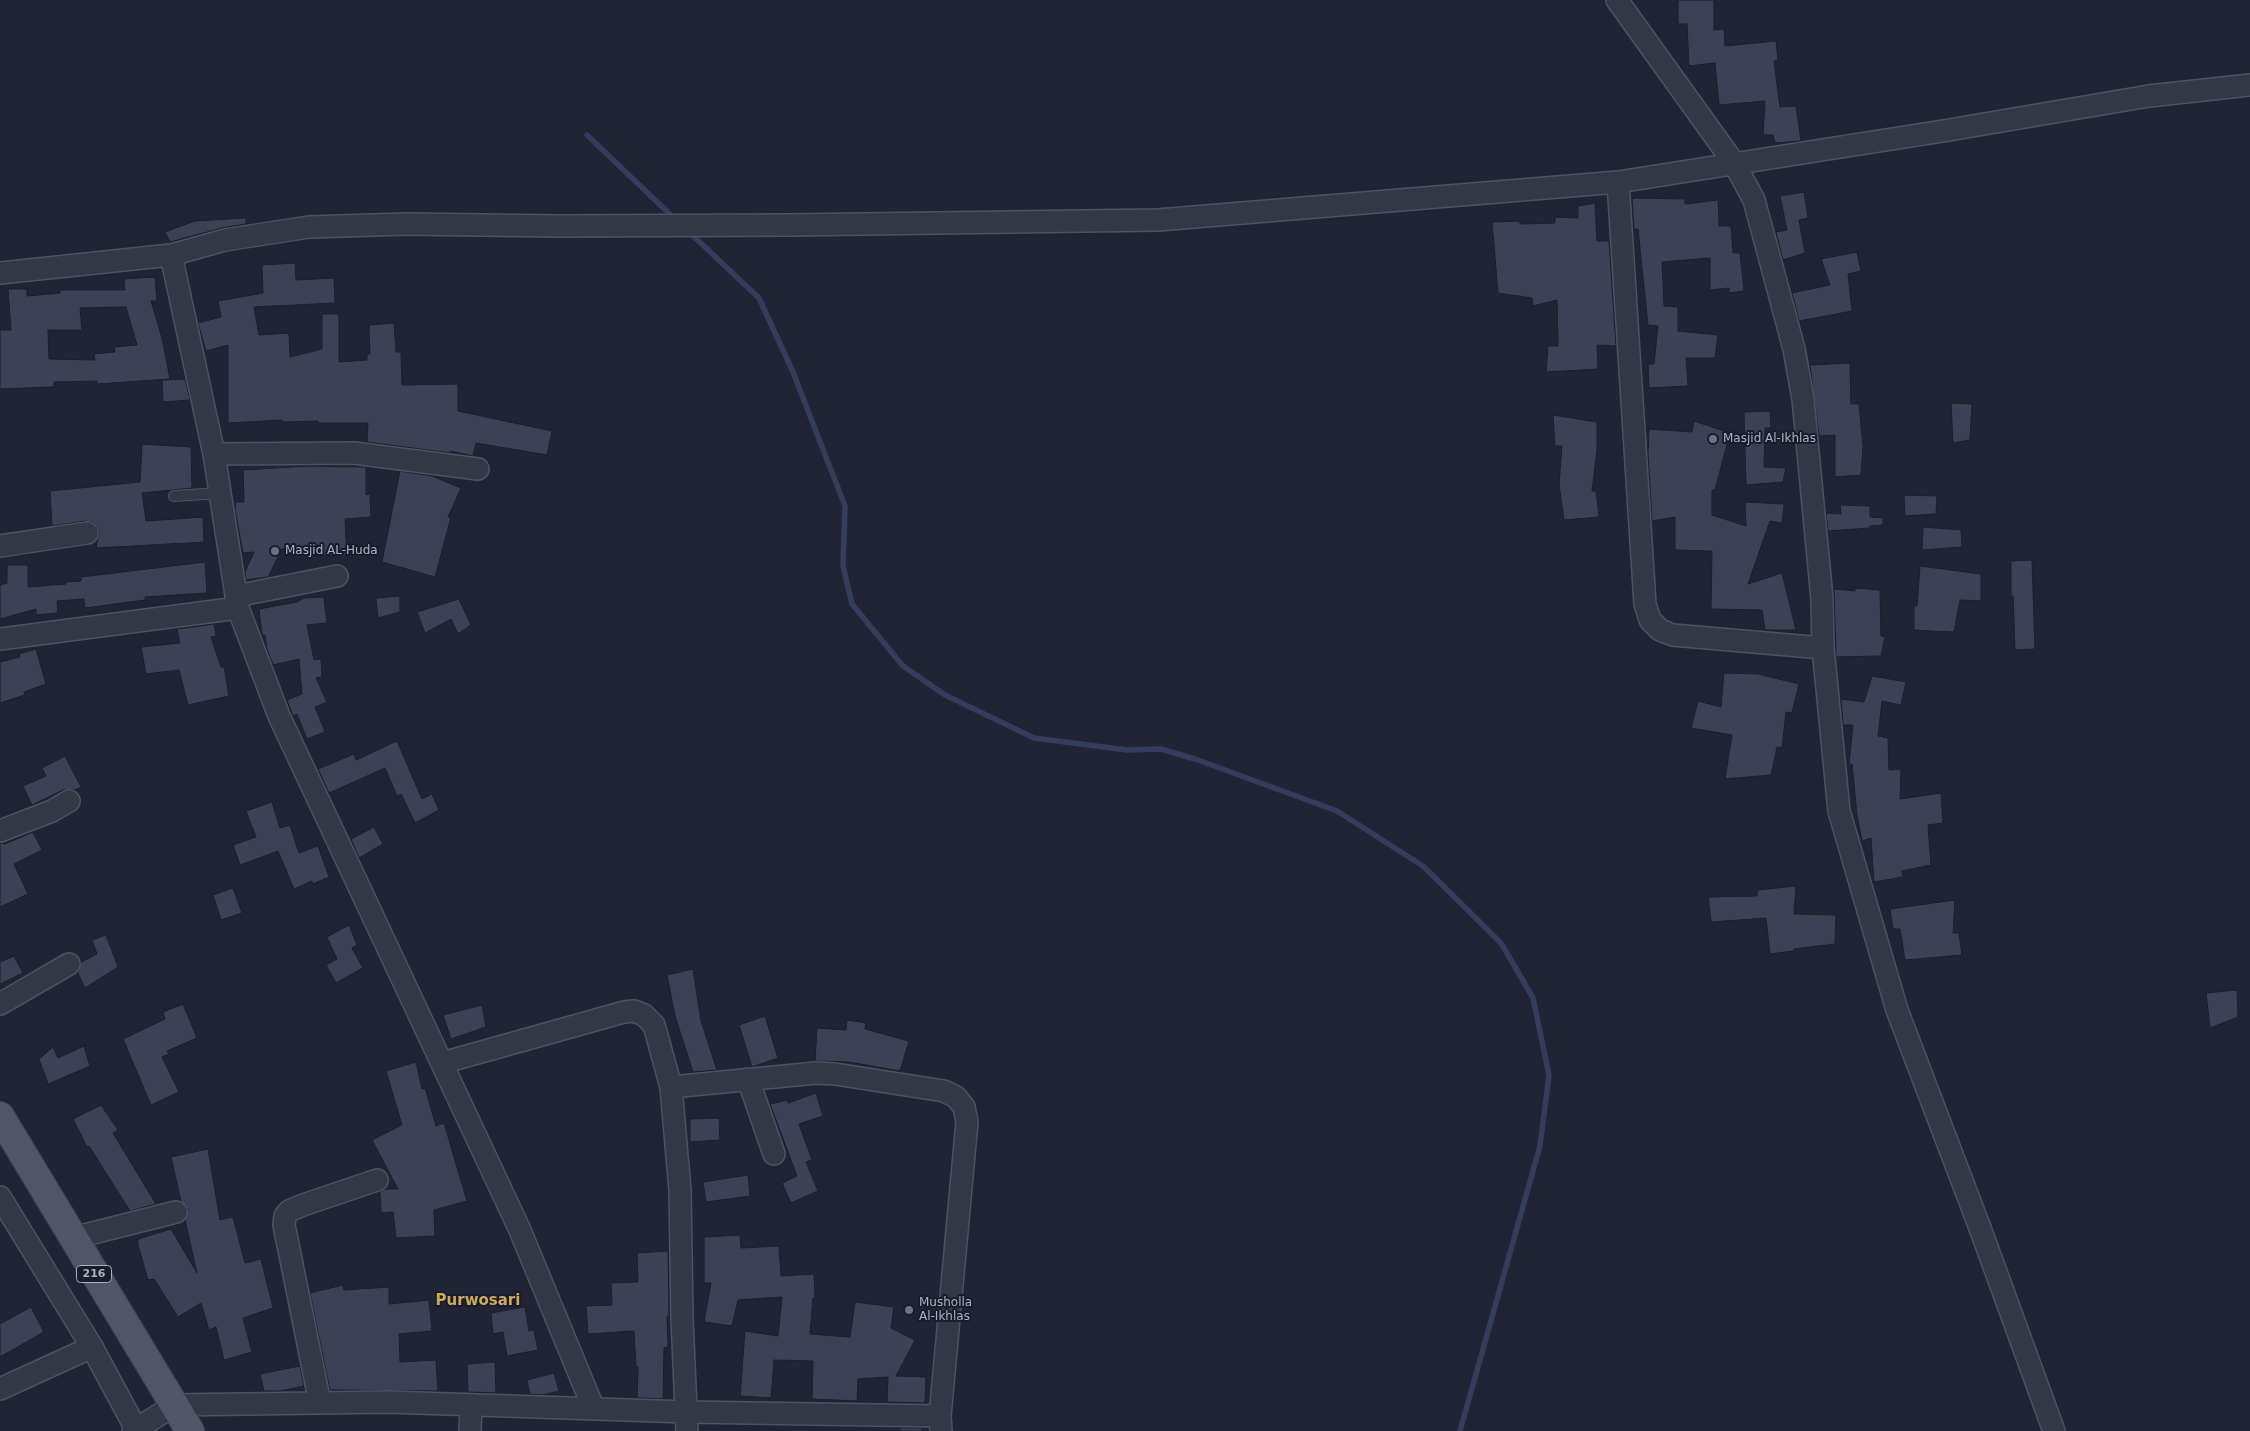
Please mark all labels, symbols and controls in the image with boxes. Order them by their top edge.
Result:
place label: Masjid Al-Ikhlas [1723,432,1816,446]
marker: Masjid Al-Ikhlas [1707,433,1719,445]
place label: Masjid AL-Huda [285,544,378,558]
marker: Masjid AL-Huda [269,545,281,557]
road number: 216 [76,1266,112,1282]
district label: Purwosari [436,1292,520,1310]
place label: Musholla Al-Ikhlas [919,1296,972,1324]
marker: Musholla Al-Ikhlas [903,1304,915,1316]

